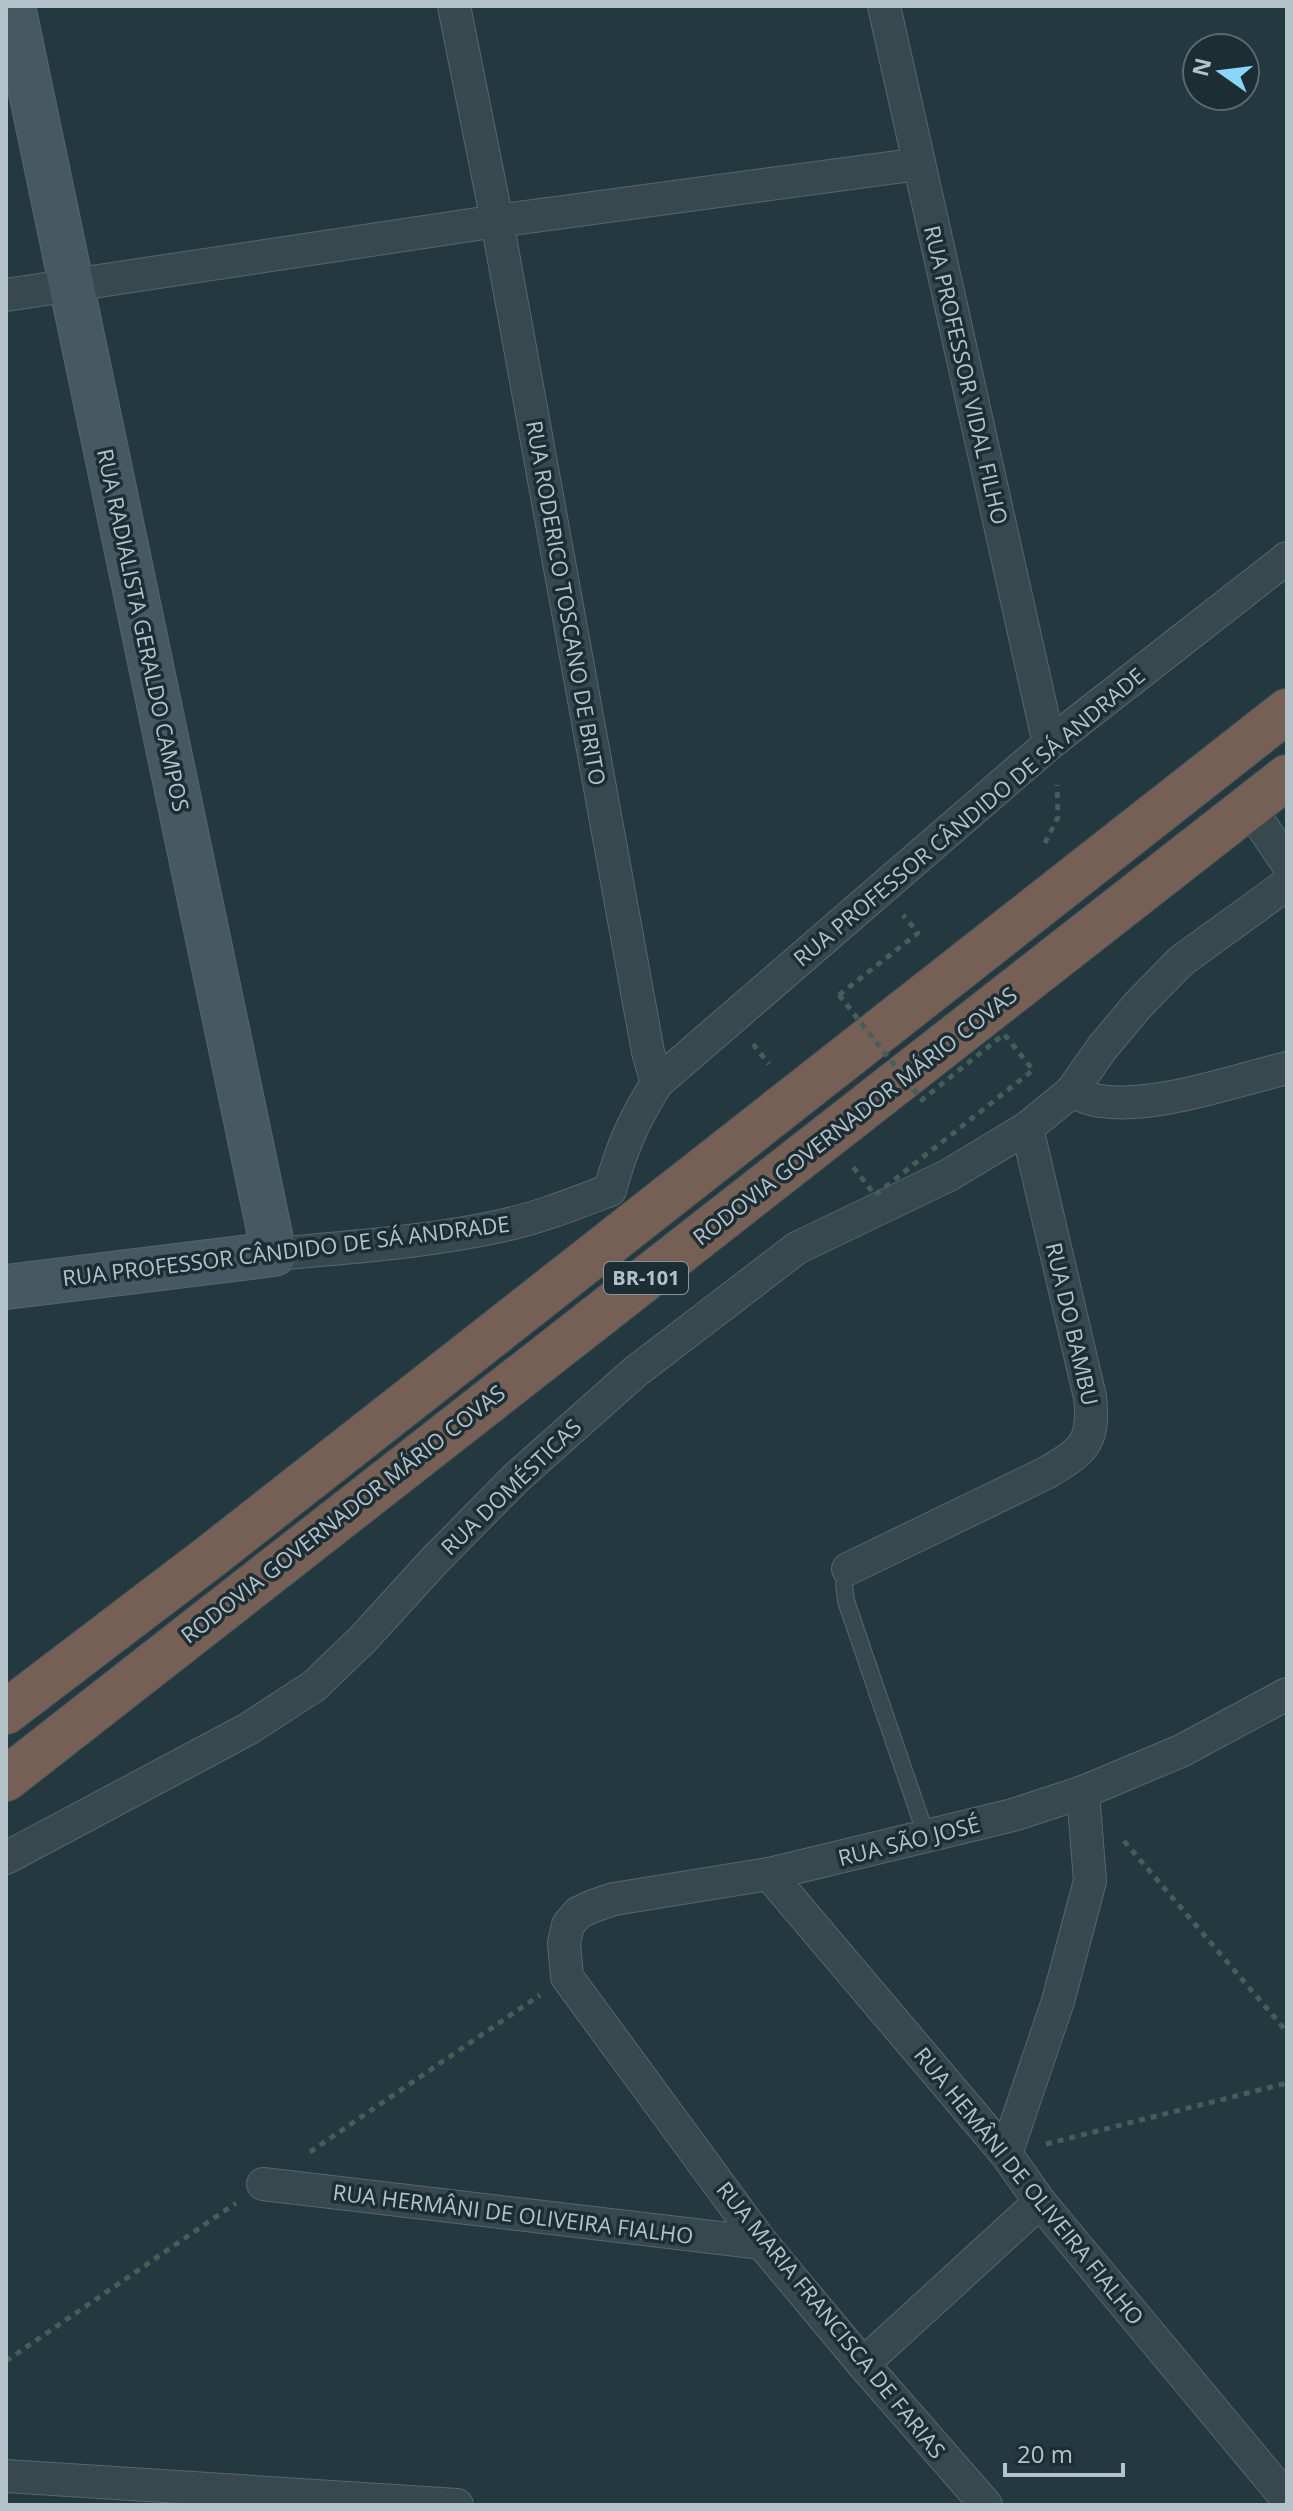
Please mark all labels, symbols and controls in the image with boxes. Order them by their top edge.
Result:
north arrow [1181,32,1261,112]
text: N [1184,55,1217,79]
street label: RUA PROFESSOR VIDAL FILHO [918,222,1016,527]
street label: RUA RODERICO TOSCANO DE BRITO [520,418,614,788]
street label: RUA RADIALISTA GERALDO CAMPOS [91,446,197,814]
street label: RUA PROFESSOR CÂNDIDO DE SÁ ANDRADE [786,660,1150,972]
street label: RODOVIA GOVERNADOR MÁRIO COVAS [686,979,1023,1251]
street label: RUA PROFESSOR CÂNDIDO DE SÁ ANDRADE [61,1208,511,1292]
street label: RUA DO BAMBU [1040,1239,1106,1408]
road number: BR-101 [604,1262,688,1294]
street label: RODOVIA GOVERNADOR MÁRIO COVAS [174,1377,511,1649]
street label: RUA DOMÉSTICAS [434,1411,587,1561]
street label: RUA SÃO JOSÉ [835,1808,983,1872]
street label: RUA HEMÂNI DE OLIVEIRA FIALHO [908,2040,1151,2331]
street label: RUA MARIA FRANCISCA DE FARIAS [711,2175,953,2464]
street label: RUA HERMÂNI DE OLIVEIRA FIALHO [331,2176,695,2250]
scale bar [1005,2427,1123,2477]
text: 20 m [1017,2437,1073,2470]

